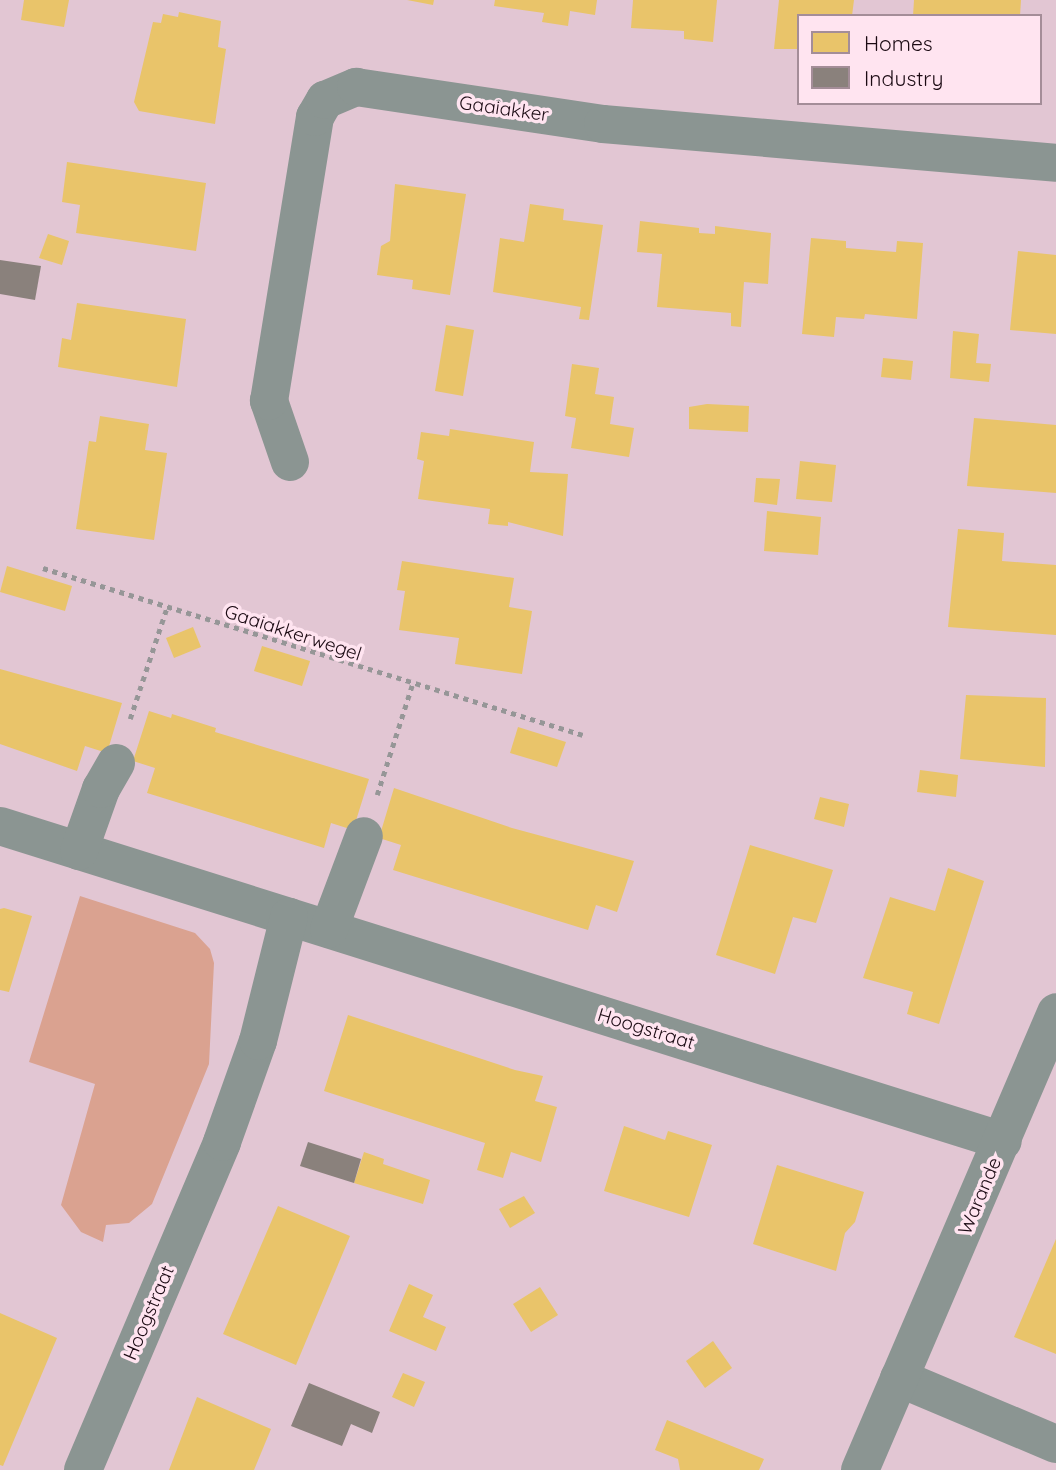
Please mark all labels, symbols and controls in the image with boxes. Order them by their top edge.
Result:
legend [797,14,1042,105]
text: Homes [864,30,933,56]
text: Industry [864,65,943,91]
street label: Gaaiakker [458,91,550,127]
street label: Gaaiakkerwegel [222,600,364,666]
street label: Hoogstraat [595,1003,697,1055]
street label: Warande [954,1154,1006,1238]
street label: Hoogstraat [119,1262,179,1364]

